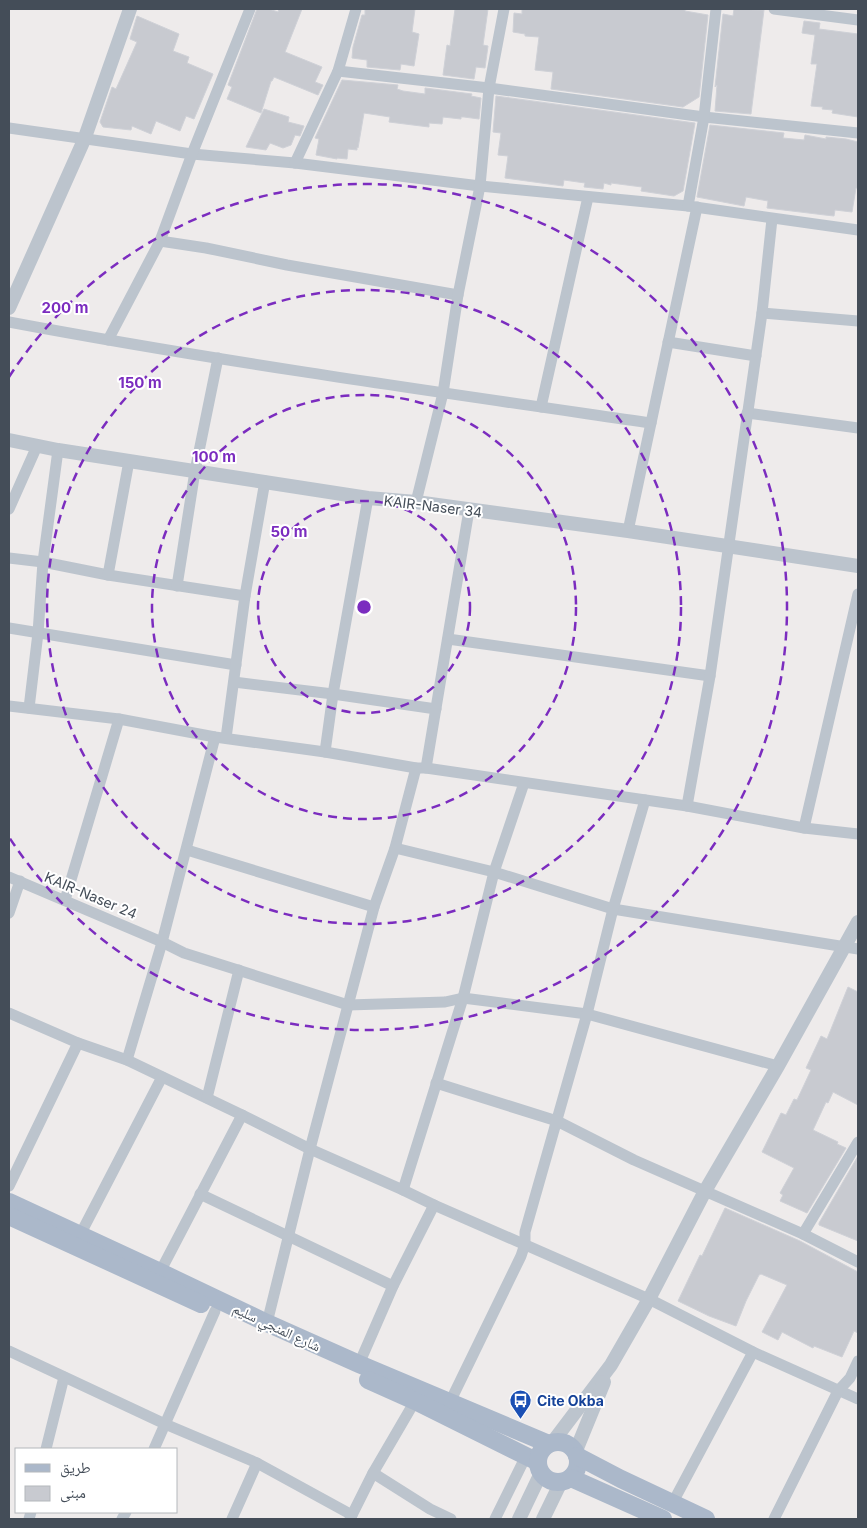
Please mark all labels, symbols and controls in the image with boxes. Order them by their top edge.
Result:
text: 200 m [42,298,88,317]
text: 150 m [118,373,162,392]
text: 100 m [192,447,236,466]
street label: KAIR-Naser 34 [383,492,483,520]
text: 50 m [271,522,307,541]
centre of rings [355,598,373,616]
street label: KAIR-Naser 24 [42,868,140,922]
street label: شارع المنجي سليم [229,1299,324,1358]
bus stop icon: Cite Okba [509,1388,533,1419]
place label: Cite Okba [537,1392,604,1409]
legend [15,1448,178,1513]
text: طريق [60,1458,91,1478]
text: مبنى [60,1483,86,1503]

